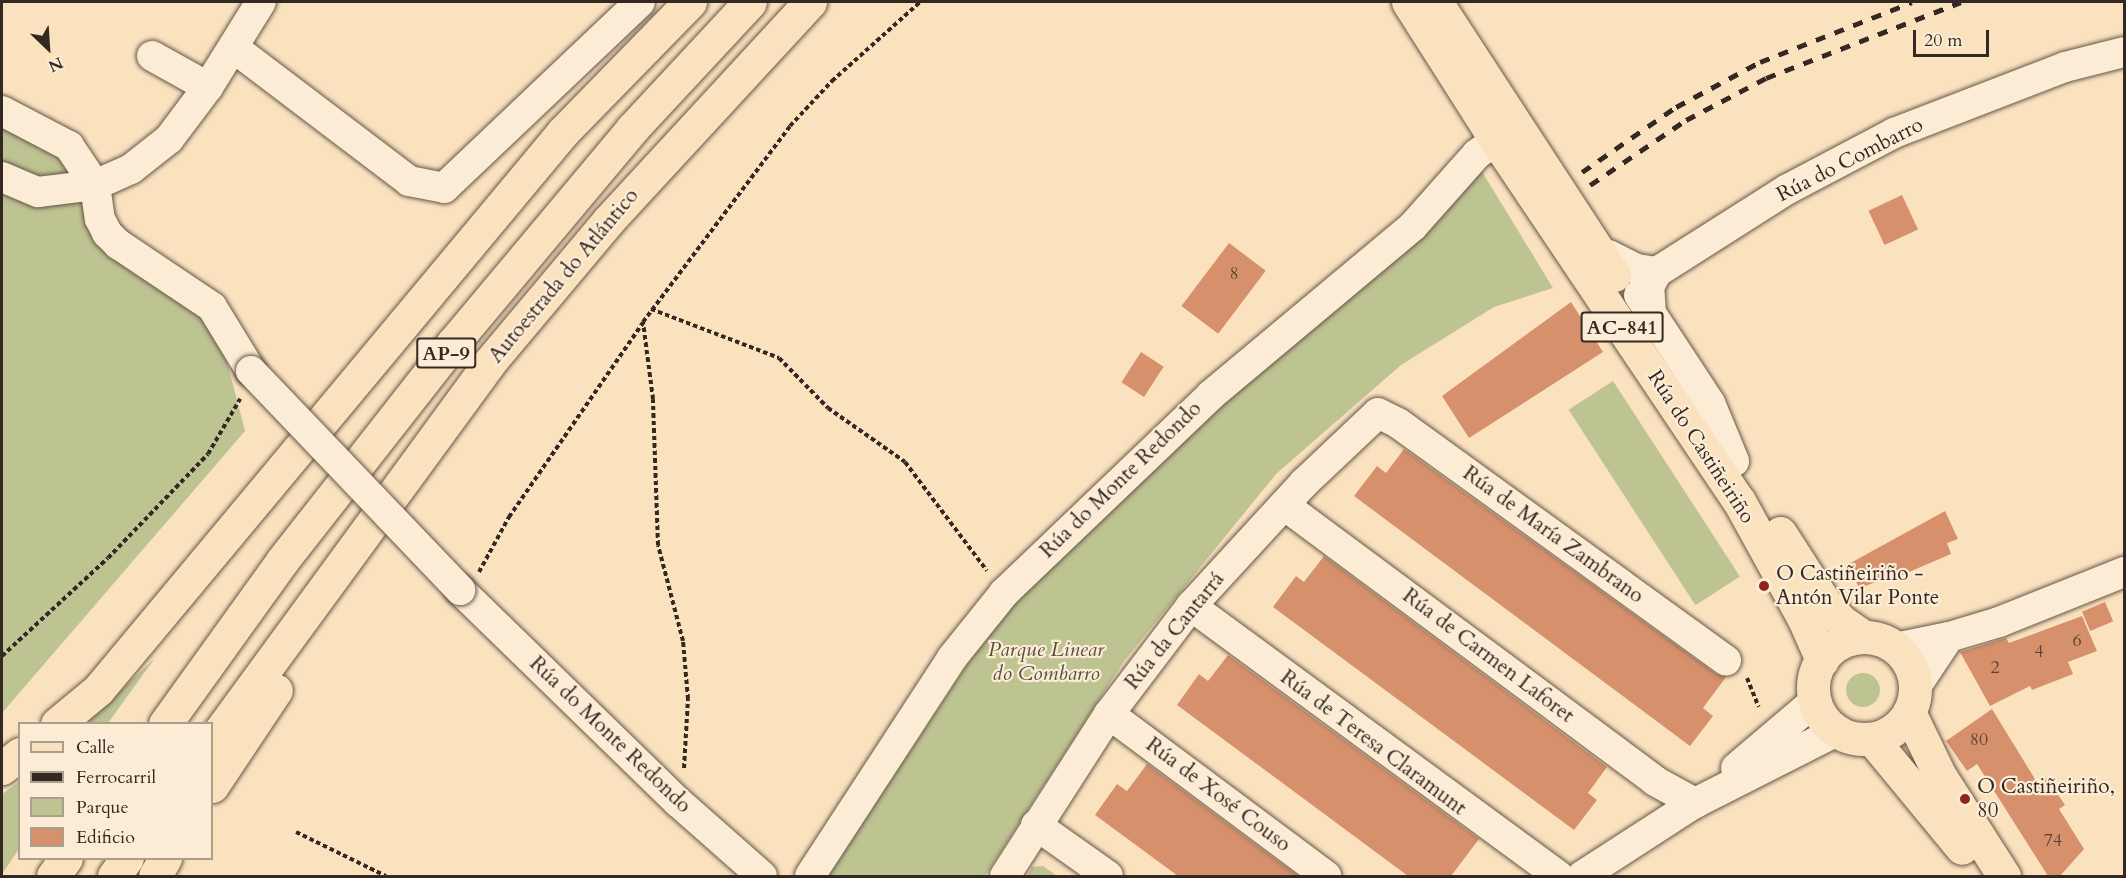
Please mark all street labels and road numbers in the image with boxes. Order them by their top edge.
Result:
street label: Rúa do Combarro [1773,112,1927,208]
street label: Autoestrada do Atlántico [484,184,644,368]
road number: AC-841 [1580,310,1664,344]
road number: AP-9 [416,336,476,370]
street label: Rúa do Castiñeiriño [1642,366,1760,528]
street label: Rúa do Monte Redondo [1035,396,1207,564]
street label: Rúa de María Zambrano [1458,461,1648,609]
street label: Rúa da Cantarrá [1120,567,1230,695]
street label: Rúa de Carmen Laforet [1397,583,1579,729]
street label: Rúa do Monte Redondo [524,651,696,819]
street label: Rúa de Teresa Claramunt [1275,665,1471,821]
street label: Rúa de Xosé Couso [1141,732,1295,858]

